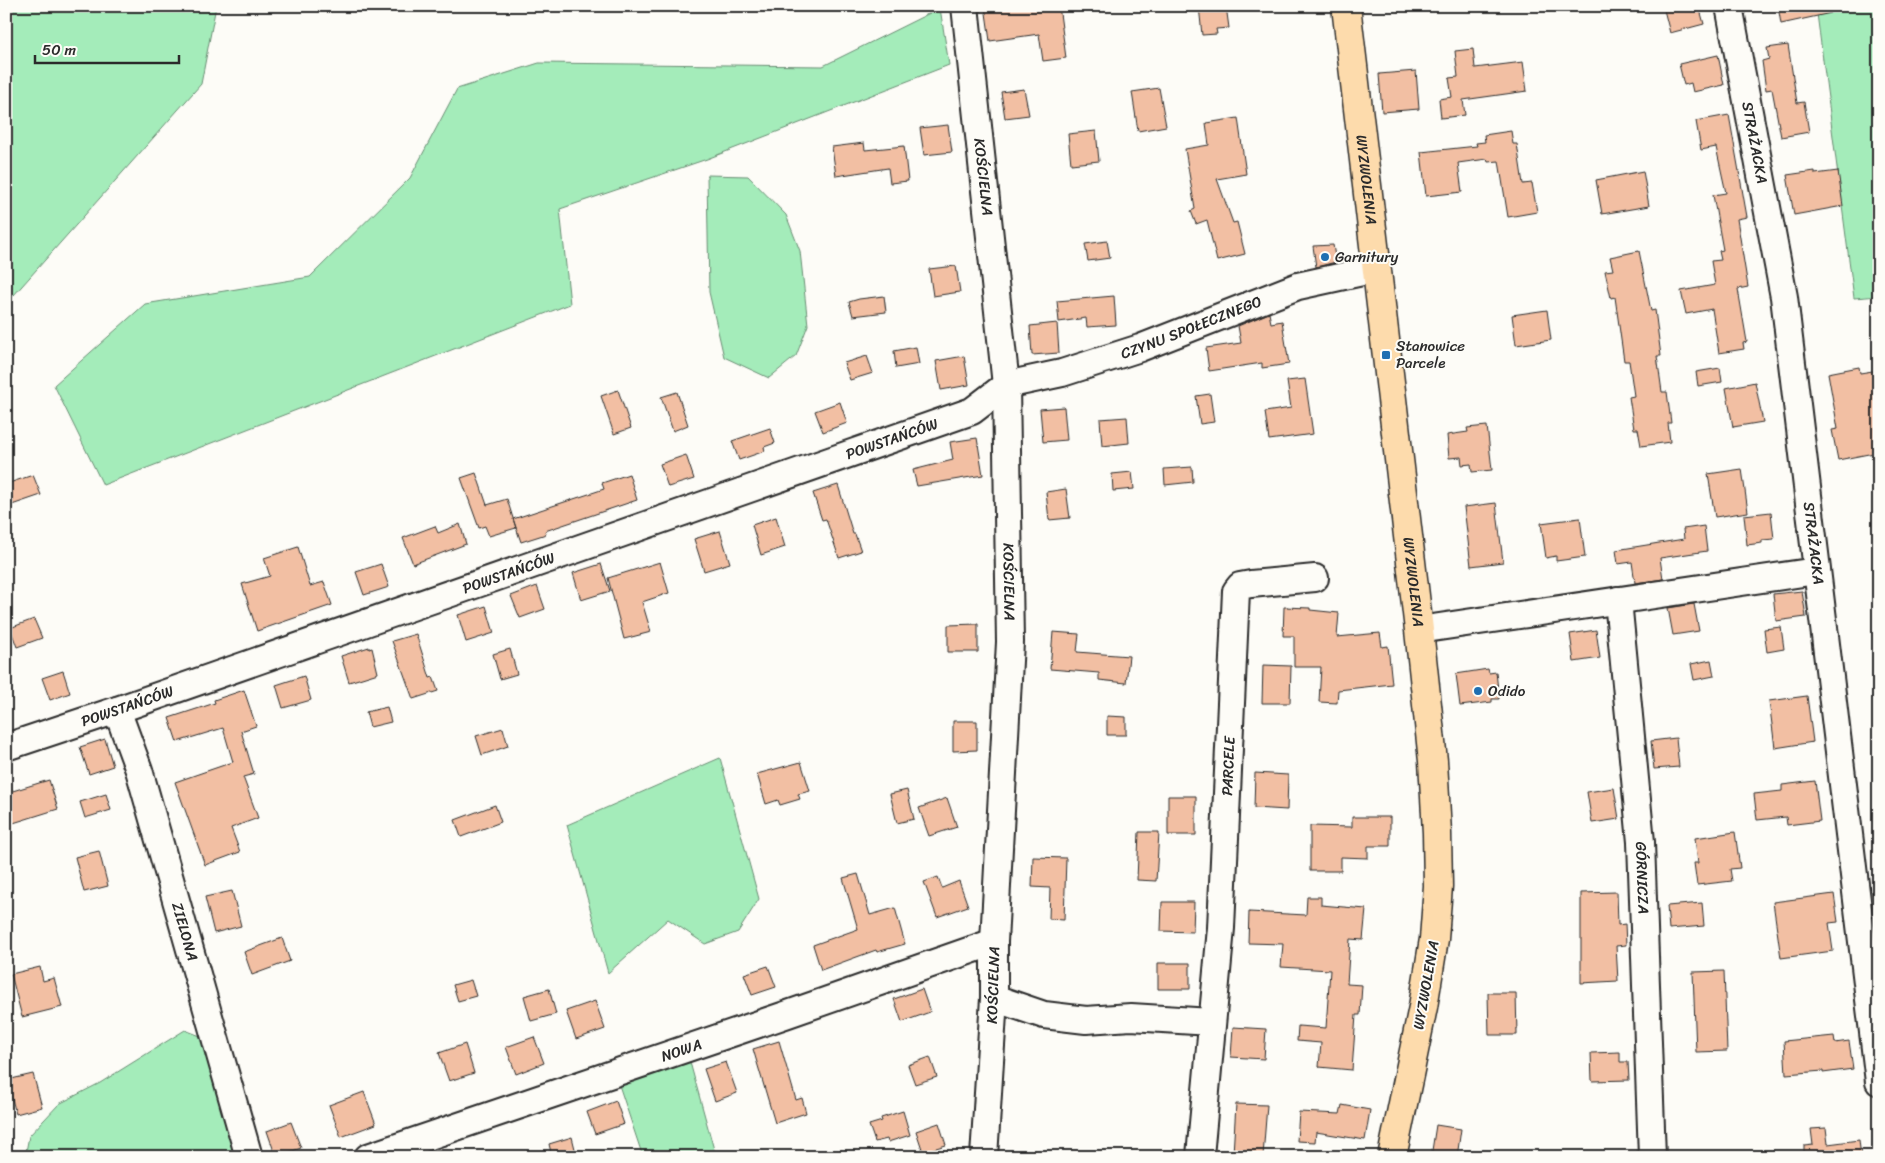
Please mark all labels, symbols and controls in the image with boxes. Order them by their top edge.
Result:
scale bar [35,32,179,64]
text: 50 m [42,37,77,63]
street label: STRAŻACKA [1734,99,1775,186]
street label: WYZWOLENIA [1348,134,1384,226]
street label: KOŚCIELNA [966,137,1001,217]
place label: Garnitury [1335,244,1398,270]
marker: Garnitury [1319,251,1331,263]
street label: CZYNU SPOŁECZNEGO [1117,288,1266,366]
place label: Stanowice Parcele [1396,333,1465,376]
marker: Stanowice Parcele [1380,349,1392,361]
street label: POWSTAŃCÓW [842,411,942,467]
street label: STRAŻACKA [1796,500,1832,586]
street label: WYZWOLENIA [1395,536,1432,628]
street label: KOŚCIELNA [995,543,1023,621]
street label: POWSTAŃCÓW [459,545,559,601]
street label: POWSTAŃCÓW [78,678,177,734]
place label: Odido [1488,678,1526,704]
marker: Odido [1472,685,1484,697]
street label: PARCELE [1214,734,1243,796]
street label: GÓRNICZA [1628,841,1657,915]
street label: ZIELONA [164,899,206,964]
street label: WYZWOLENIA [1405,938,1447,1032]
street label: KOŚCIELNA [979,946,1007,1024]
street label: NOWA [657,1031,705,1069]

